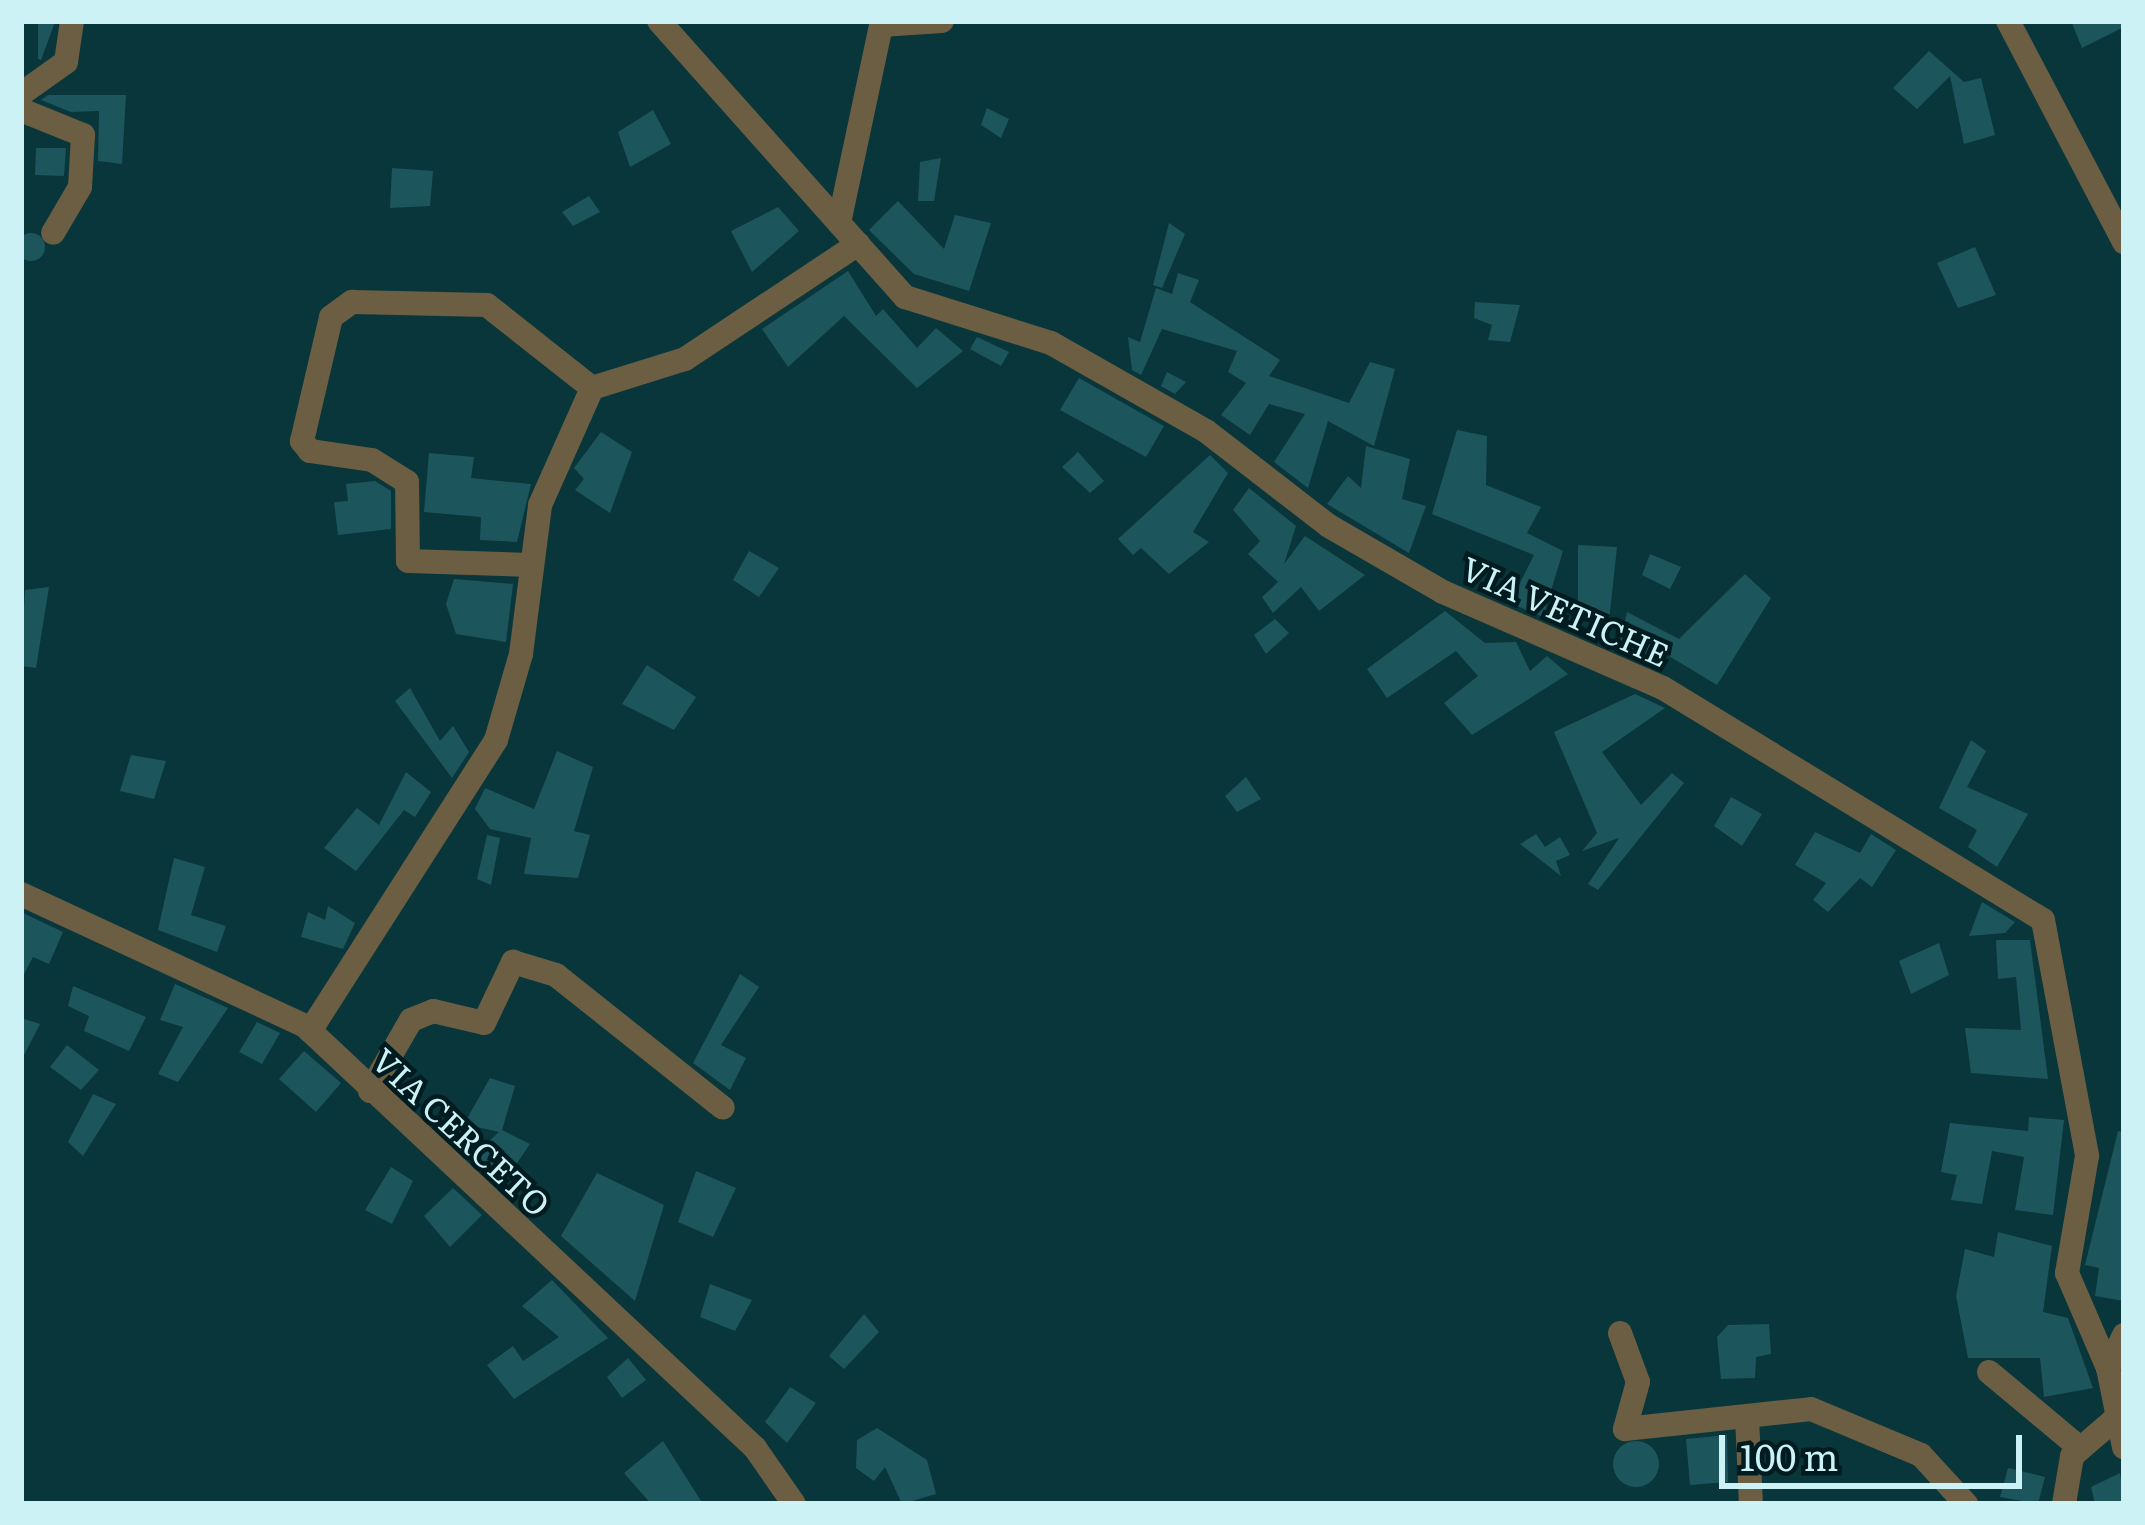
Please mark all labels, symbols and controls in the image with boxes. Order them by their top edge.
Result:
street label: VIA VETICHE [1456,547,1676,673]
street label: VIA CERCETO [365,1039,559,1223]
scale bar [1725,1411,2028,1485]
text: 100 m [1740,1429,1838,1482]

